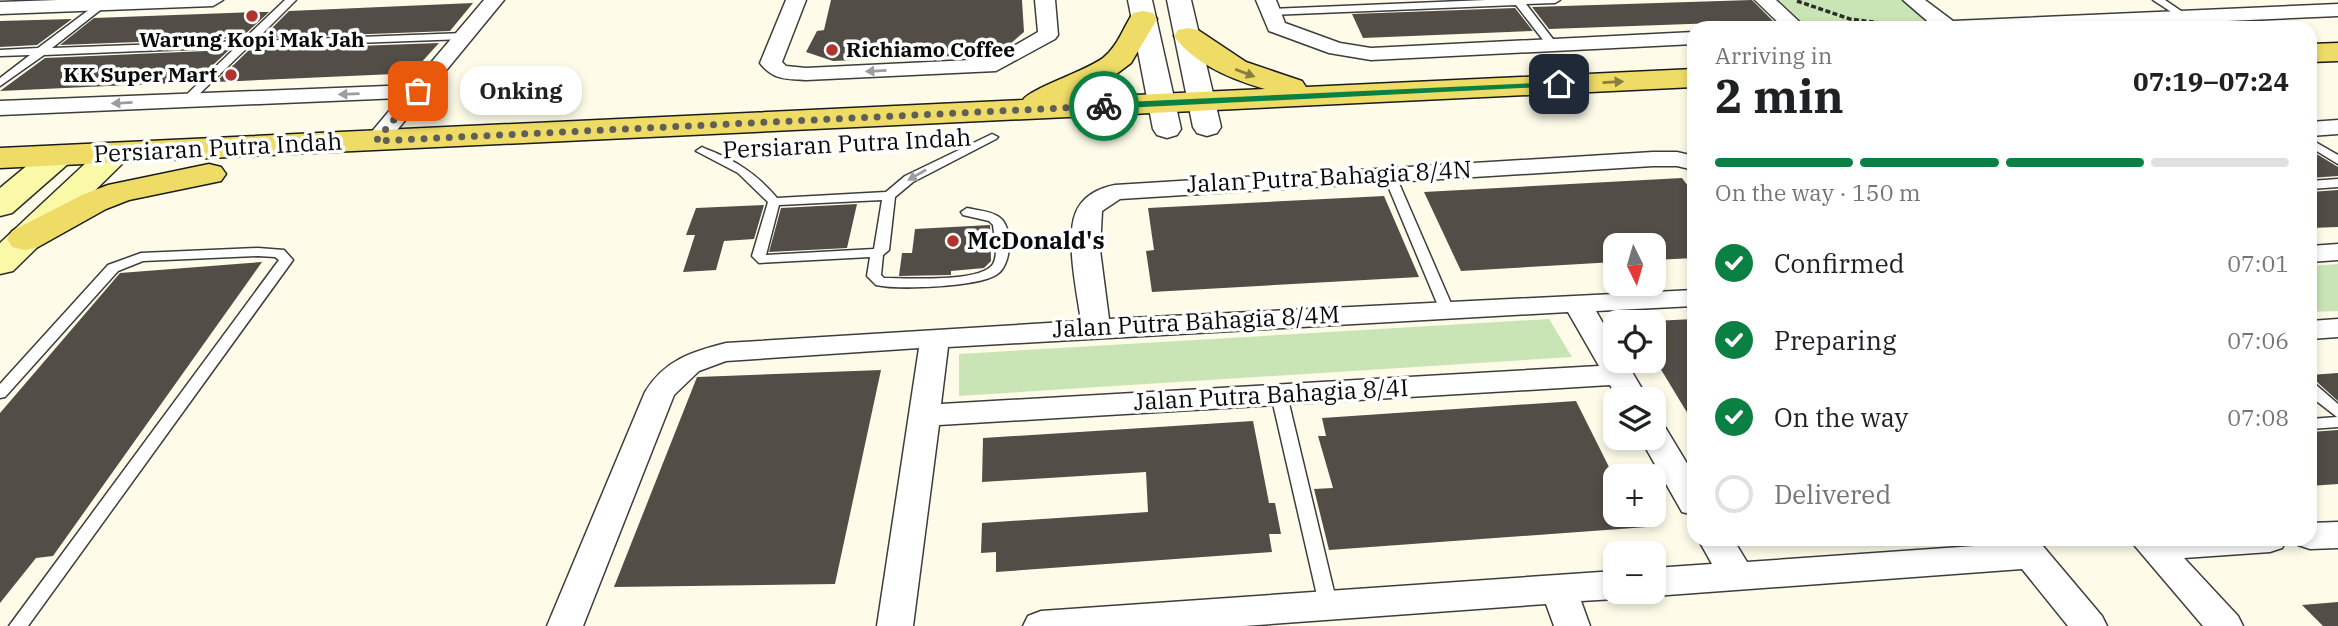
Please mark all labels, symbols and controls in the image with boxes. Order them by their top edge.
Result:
marker: Warung Kopi Mak Jah [244,8,260,24]
place label: Warung Kopi Mak Jah [139,25,365,53]
place label: Richiamo Coffee [846,35,1015,63]
text: Arriving in [1715,40,1832,70]
marker: Richiamo Coffee [824,42,840,58]
pin [1529,54,1589,114]
place label: KK Super Mart [63,60,217,88]
pin [388,61,448,121]
text: 07:19–07:24 [2133,64,2289,98]
one-way arrow [865,65,887,76]
icon: home [1540,65,1578,103]
callout: Onking [460,66,582,116]
text: 2 min [1715,66,1844,126]
marker: KK Super Mart [223,67,239,83]
one-way arrow [1234,68,1255,79]
courier [1069,71,1139,141]
icon: bag [399,72,437,110]
text: Onking [479,75,563,105]
one-way arrow [1602,76,1624,87]
icon: bike [1085,87,1123,125]
one-way arrow [338,89,360,100]
one-way arrow [111,98,133,109]
street label: Persiaran Putra Indah [722,121,972,165]
street label: Persiaran Putra Indah [93,125,343,169]
street label: Jalan Putra Bahagia 8/4N [1186,153,1472,199]
one-way arrow [907,169,927,181]
text: On the way · 150 m [1715,177,1921,207]
place label: McDonald's [967,224,1105,256]
marker: McDonald's [945,233,961,249]
north arrow [1603,233,1666,296]
map controls [1603,233,1666,604]
icon: check [1715,244,1753,282]
text: Confirmed [1774,246,1905,280]
text: 07:01 [2227,248,2289,278]
street label: Jalan Putra Bahagia 8/4M [1051,297,1340,345]
button: locate [1603,310,1666,373]
icon: check [1715,321,1753,359]
text: Preparing [1774,323,1896,357]
text: 07:06 [2227,325,2289,355]
street label: Jalan Putra Bahagia 8/4I [1133,371,1409,417]
button: layers [1603,387,1666,450]
icon: check [1715,398,1753,436]
text: On the way [1774,400,1908,434]
text: 07:08 [2227,402,2289,432]
button: + [1603,464,1666,527]
text: Delivered [1774,477,1891,511]
button: − [1603,541,1666,604]

